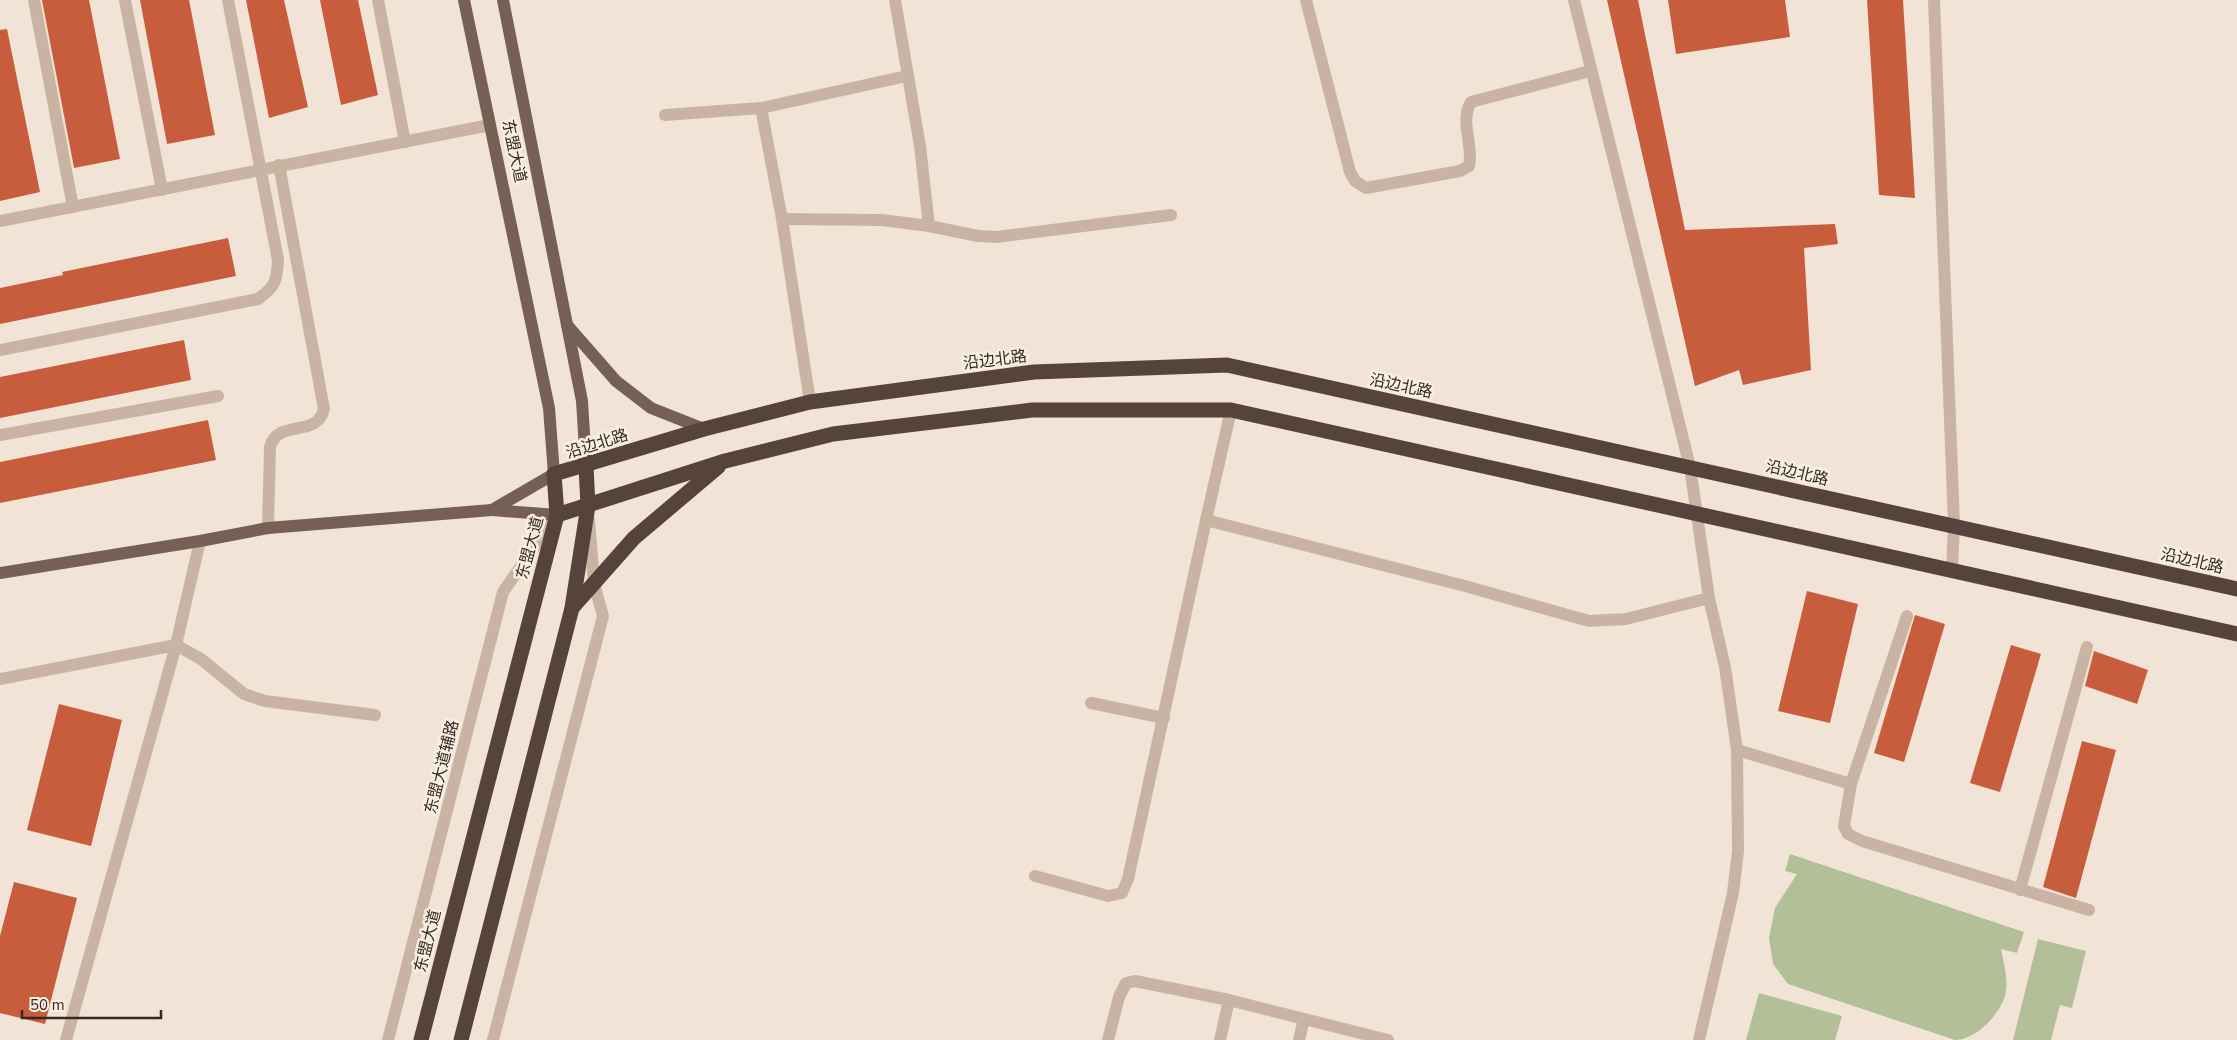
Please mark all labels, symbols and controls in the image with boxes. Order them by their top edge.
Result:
street label: 东盟大道 [497,117,531,185]
street label: 沿边北路 [962,345,1028,375]
street label: 沿边北路 [1367,369,1435,403]
street label: 沿边北路 [563,424,631,464]
street label: 沿边北路 [1763,455,1831,491]
street label: 东盟大道 [511,514,549,582]
street label: 沿边北路 [2158,543,2226,579]
street label: 东盟大道辅路 [420,718,464,816]
street label: 东盟大道 [410,907,446,975]
scale bar [22,988,161,1020]
text: 50 m [30,995,65,1015]

